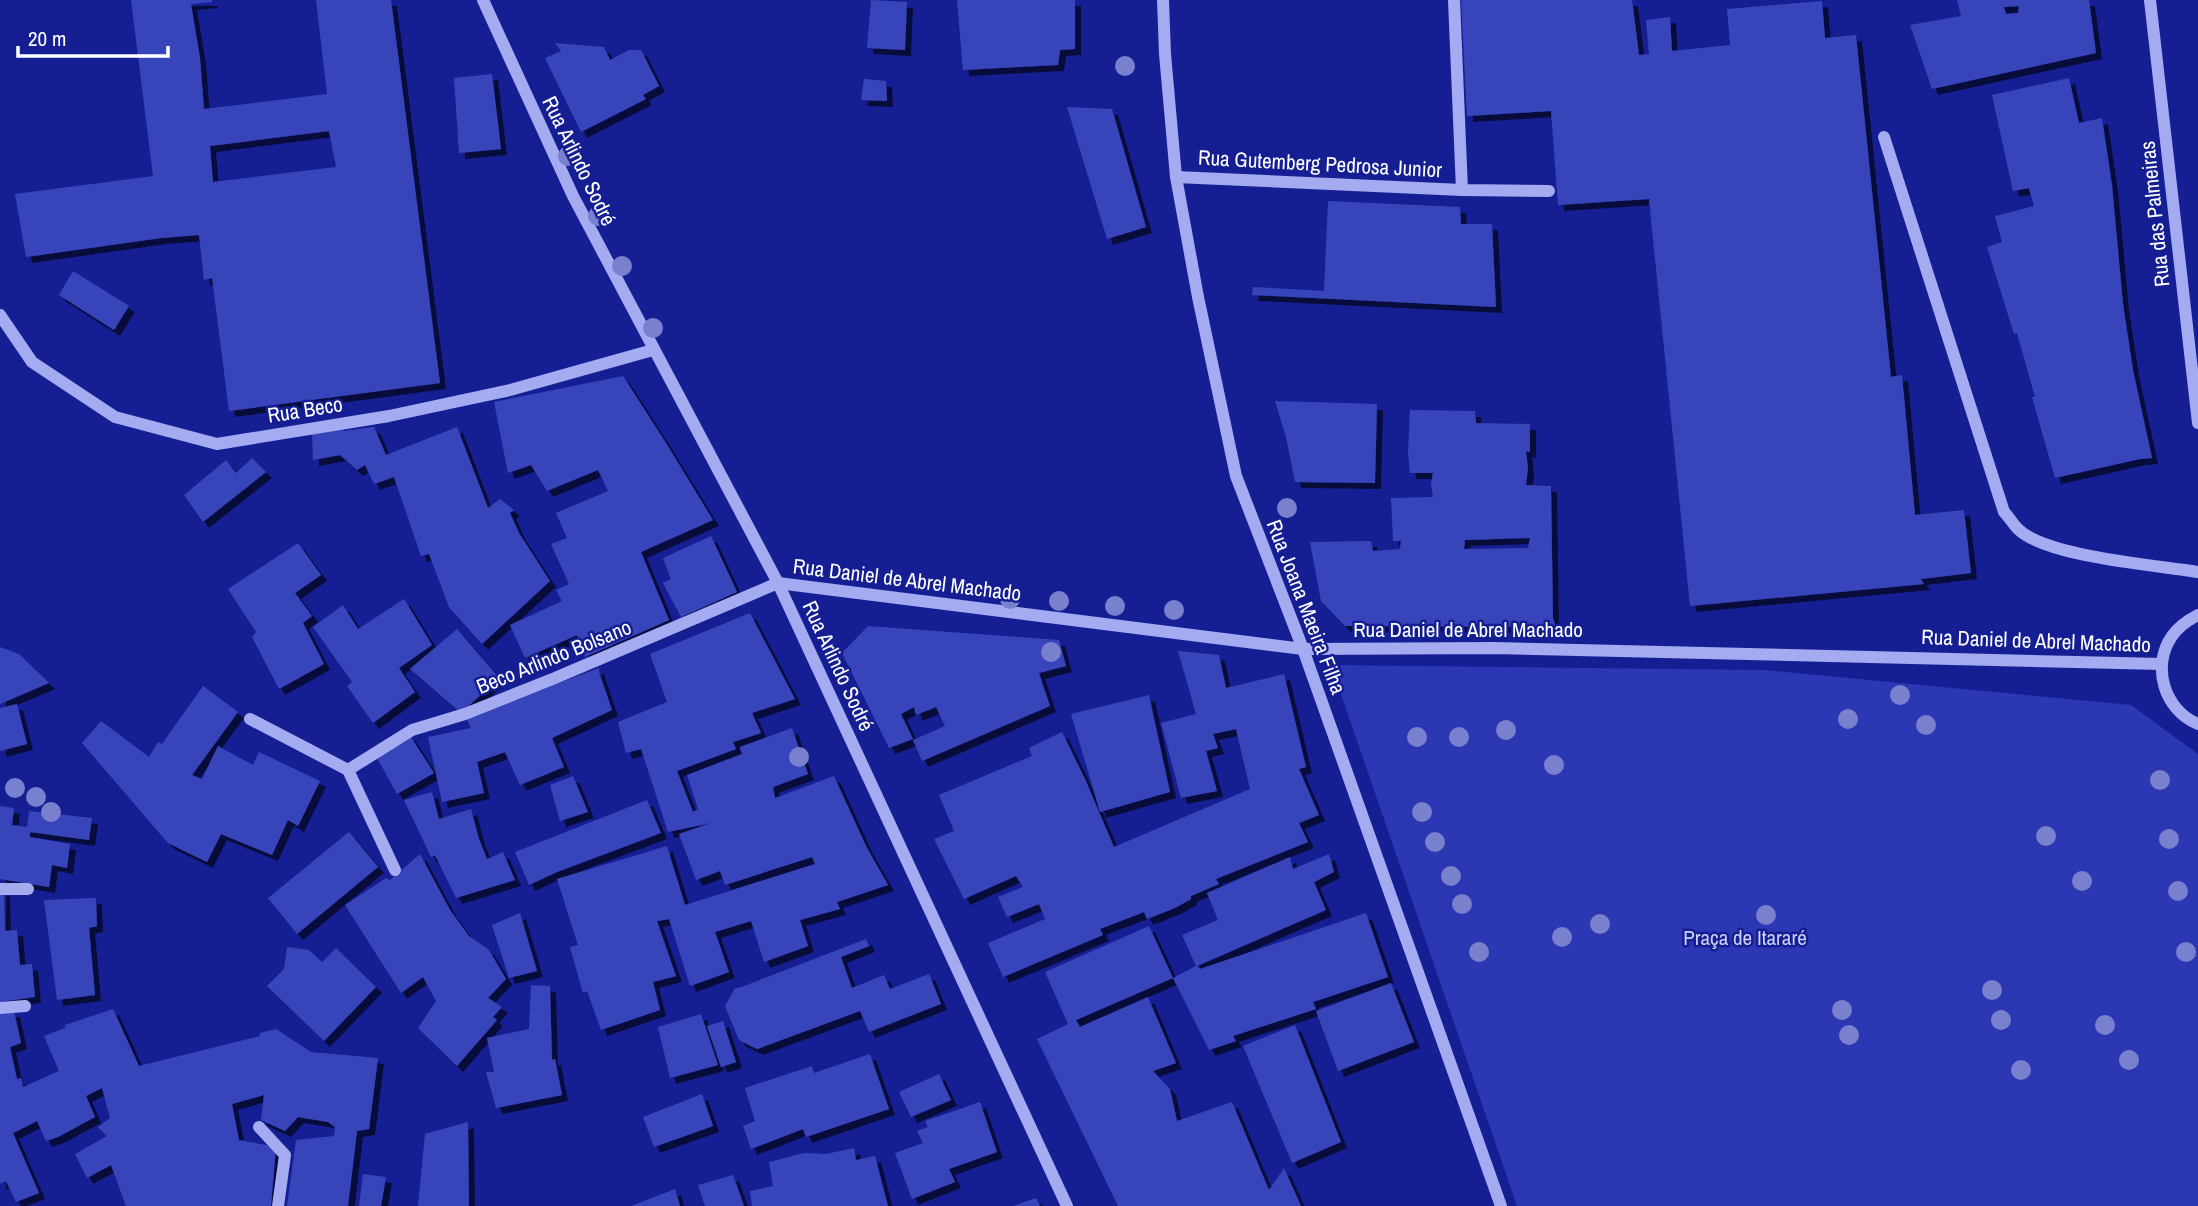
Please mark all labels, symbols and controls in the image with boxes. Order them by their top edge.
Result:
scale bar [18,14,168,58]
text: 20 m [28,24,66,53]
street label: Rua Arlindo Sodré [536,91,623,230]
street label: Rua das Palmeiras [2132,140,2177,288]
street label: Rua Gutemberg Pedrosa Junior [1197,143,1443,184]
street label: Rua Beco [265,389,345,430]
street label: Rua Joana Maeira Filha [1260,515,1353,699]
street label: Rua Daniel de Abrel Machado [791,551,1023,608]
street label: Rua Arlindo Sodré [796,596,881,736]
street label: Beco Arlindo Bolsano [472,612,636,701]
street label: Rua Daniel de Abrel Machado [1353,615,1583,644]
street label: Rua Daniel de Abrel Machado [1921,622,2151,659]
park label: Praça de Itararé [1683,923,1807,952]

